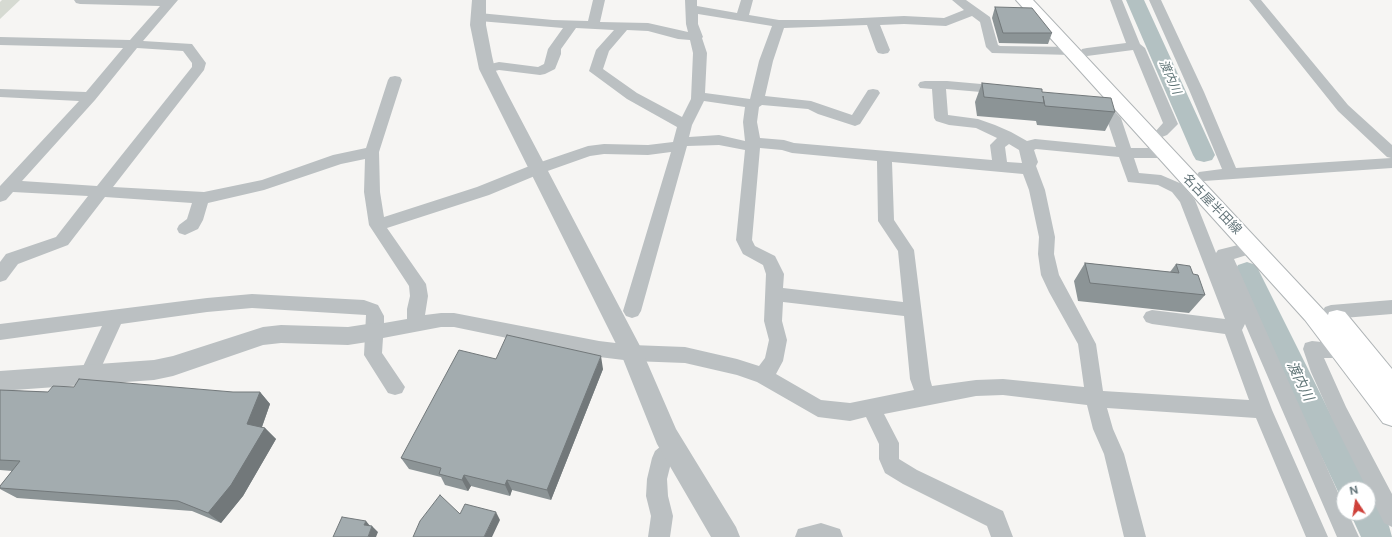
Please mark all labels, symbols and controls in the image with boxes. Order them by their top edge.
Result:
water label: 渡内川 [1156,58,1184,96]
street label: 名古屋半田線 [1179,171,1245,237]
water label: 渡内川 [1283,358,1317,404]
north arrow [1336,481,1376,521]
text: N [1348,483,1359,497]

